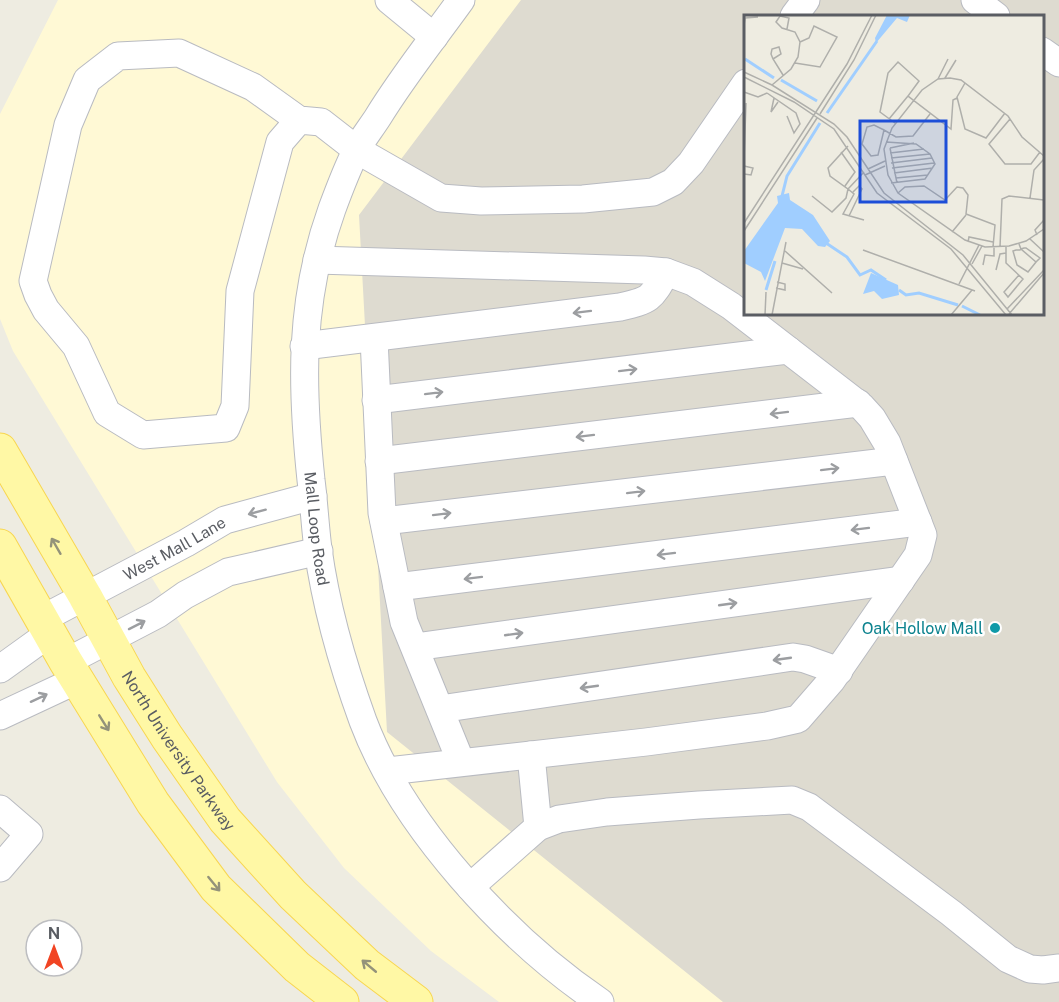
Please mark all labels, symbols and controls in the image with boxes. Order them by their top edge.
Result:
inset map [744,15,1044,315]
one-way arrow [572,306,592,317]
one-way arrow [617,364,637,375]
one-way arrow [424,387,444,398]
one-way arrow [770,408,789,419]
one-way arrow [576,431,596,442]
one-way arrow [819,463,839,474]
street label: Mall Loop Road [300,471,333,587]
one-way arrow [626,486,645,497]
one-way arrow [248,507,267,518]
one-way arrow [432,509,452,520]
street label: West Mall Lane [120,513,229,584]
one-way arrow [850,524,870,535]
one-way arrow [50,537,61,555]
one-way arrow [657,548,677,559]
one-way arrow [463,572,483,583]
one-way arrow [718,599,738,610]
one-way arrow [127,619,145,630]
place label: Oak Hollow Mall [862,619,983,638]
marker: Oak Hollow Mall [988,621,1002,635]
one-way arrow [504,628,524,639]
one-way arrow [773,653,793,664]
street label: North University Parkway [118,668,239,835]
one-way arrow [580,681,600,692]
one-way arrow [29,691,47,703]
one-way arrow [98,714,110,731]
one-way arrow [207,876,221,891]
north arrow [24,918,84,978]
text: N [48,924,60,943]
one-way arrow [361,960,377,973]

